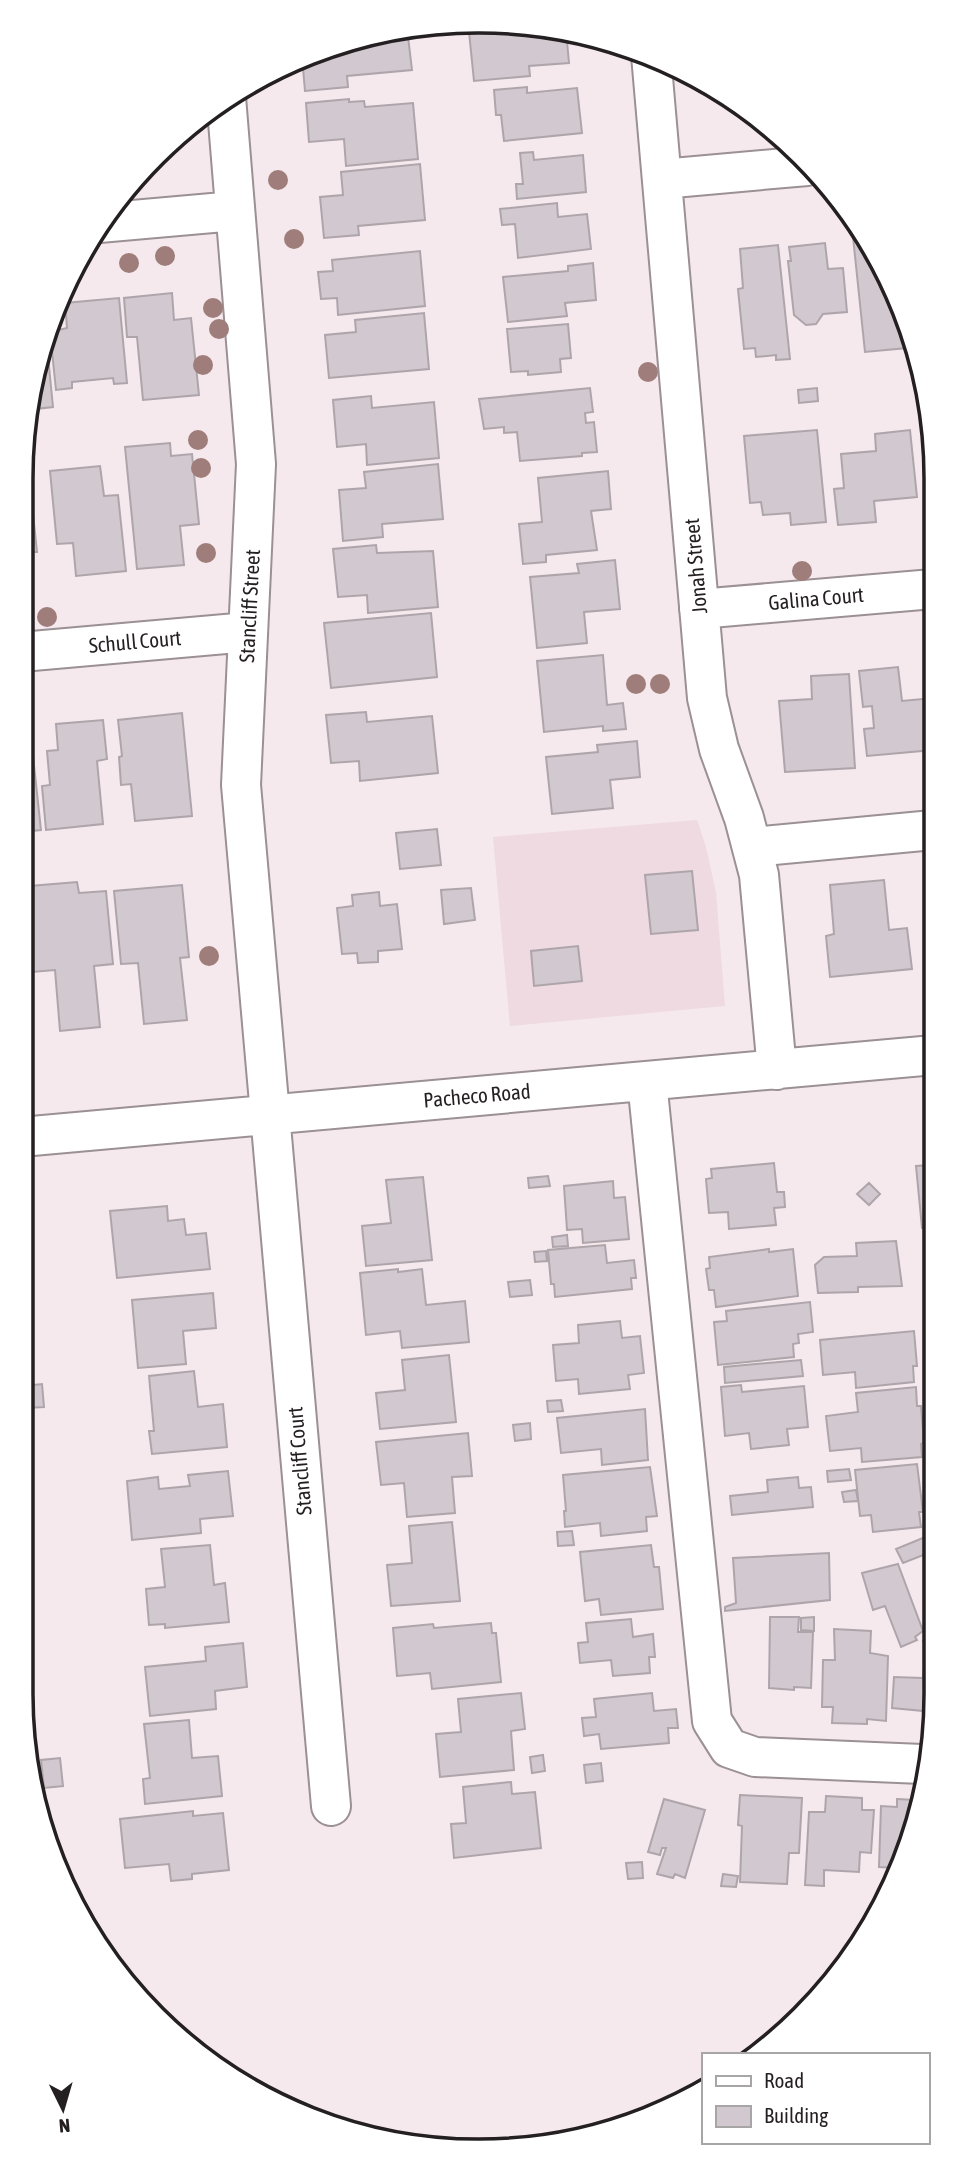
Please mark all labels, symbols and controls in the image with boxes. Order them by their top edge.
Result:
street label: Jonah Street [679,517,711,615]
street label: Stancliff Street [234,549,264,663]
street label: Galina Court [767,582,865,614]
street label: Schull Court [88,625,182,657]
street label: Pacheco Road [422,1078,532,1112]
street label: Stancliff Court [282,1406,316,1516]
legend [702,2053,929,2144]
text: Road [764,2068,804,2092]
north arrow [28,2074,98,2144]
text: Building [764,2103,828,2127]
text: N [58,2114,71,2137]

